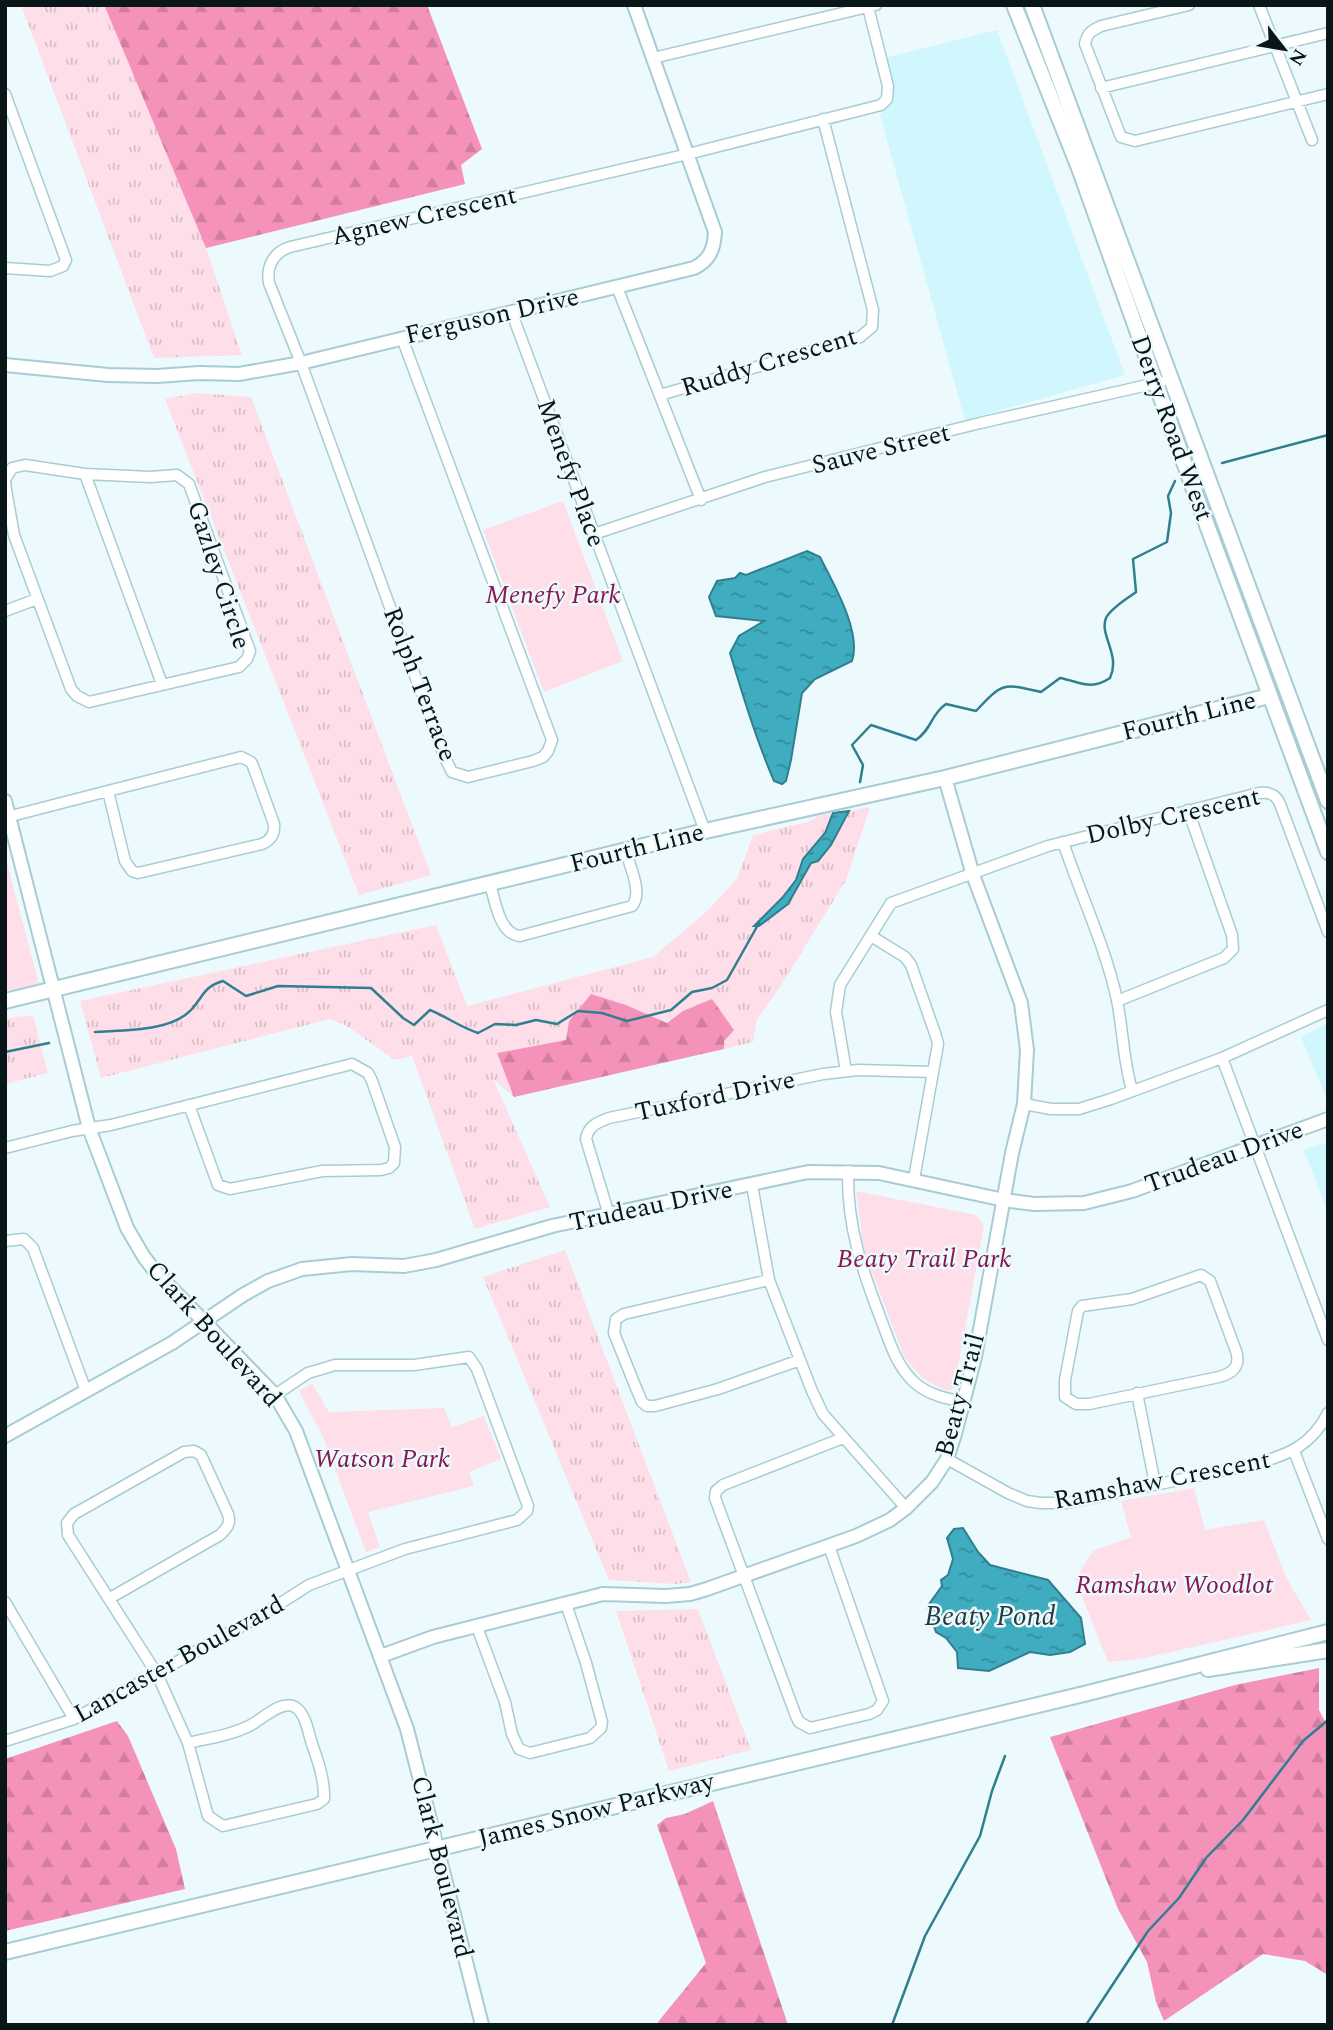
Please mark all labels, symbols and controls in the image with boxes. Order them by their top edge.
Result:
north arrow [1249,14,1319,84]
text: N [1281,43,1314,71]
street label: Agnew Crescent [327,175,521,257]
street label: Ferguson Drive [401,277,583,355]
street label: Ruddy Crescent [676,316,862,408]
street label: Derry Road West [1120,329,1224,527]
street label: Menefy Place [526,393,616,553]
street label: Sauve Street [808,412,954,486]
street label: Gazley Circle [176,496,262,654]
park label: Menefy Park [485,575,621,615]
street label: Rolph Terrace [372,601,468,767]
street label: Fourth Line [1118,680,1260,752]
street label: Dolby Crescent [1082,777,1264,855]
street label: Fourth Line [566,812,708,884]
street label: Tuxford Drive [631,1060,799,1132]
street label: Trudeau Drive [1139,1110,1309,1204]
street label: Trudeau Drive [565,1169,737,1243]
park label: Beaty Trail Park [837,1239,1011,1279]
street label: Clark Boulevard [137,1251,291,1417]
street label: Beaty Trail [924,1329,996,1461]
park label: Watson Park [314,1439,450,1479]
street label: Ramshaw Crescent [1050,1439,1274,1521]
park label: Ramshaw Woodlot [1075,1565,1274,1605]
street label: Lancaster Boulevard [66,1584,292,1734]
water label: Beaty Pond [924,1595,1056,1638]
street label: James Snow Parkway [474,1761,720,1859]
street label: Clark Boulevard [400,1772,484,1962]

